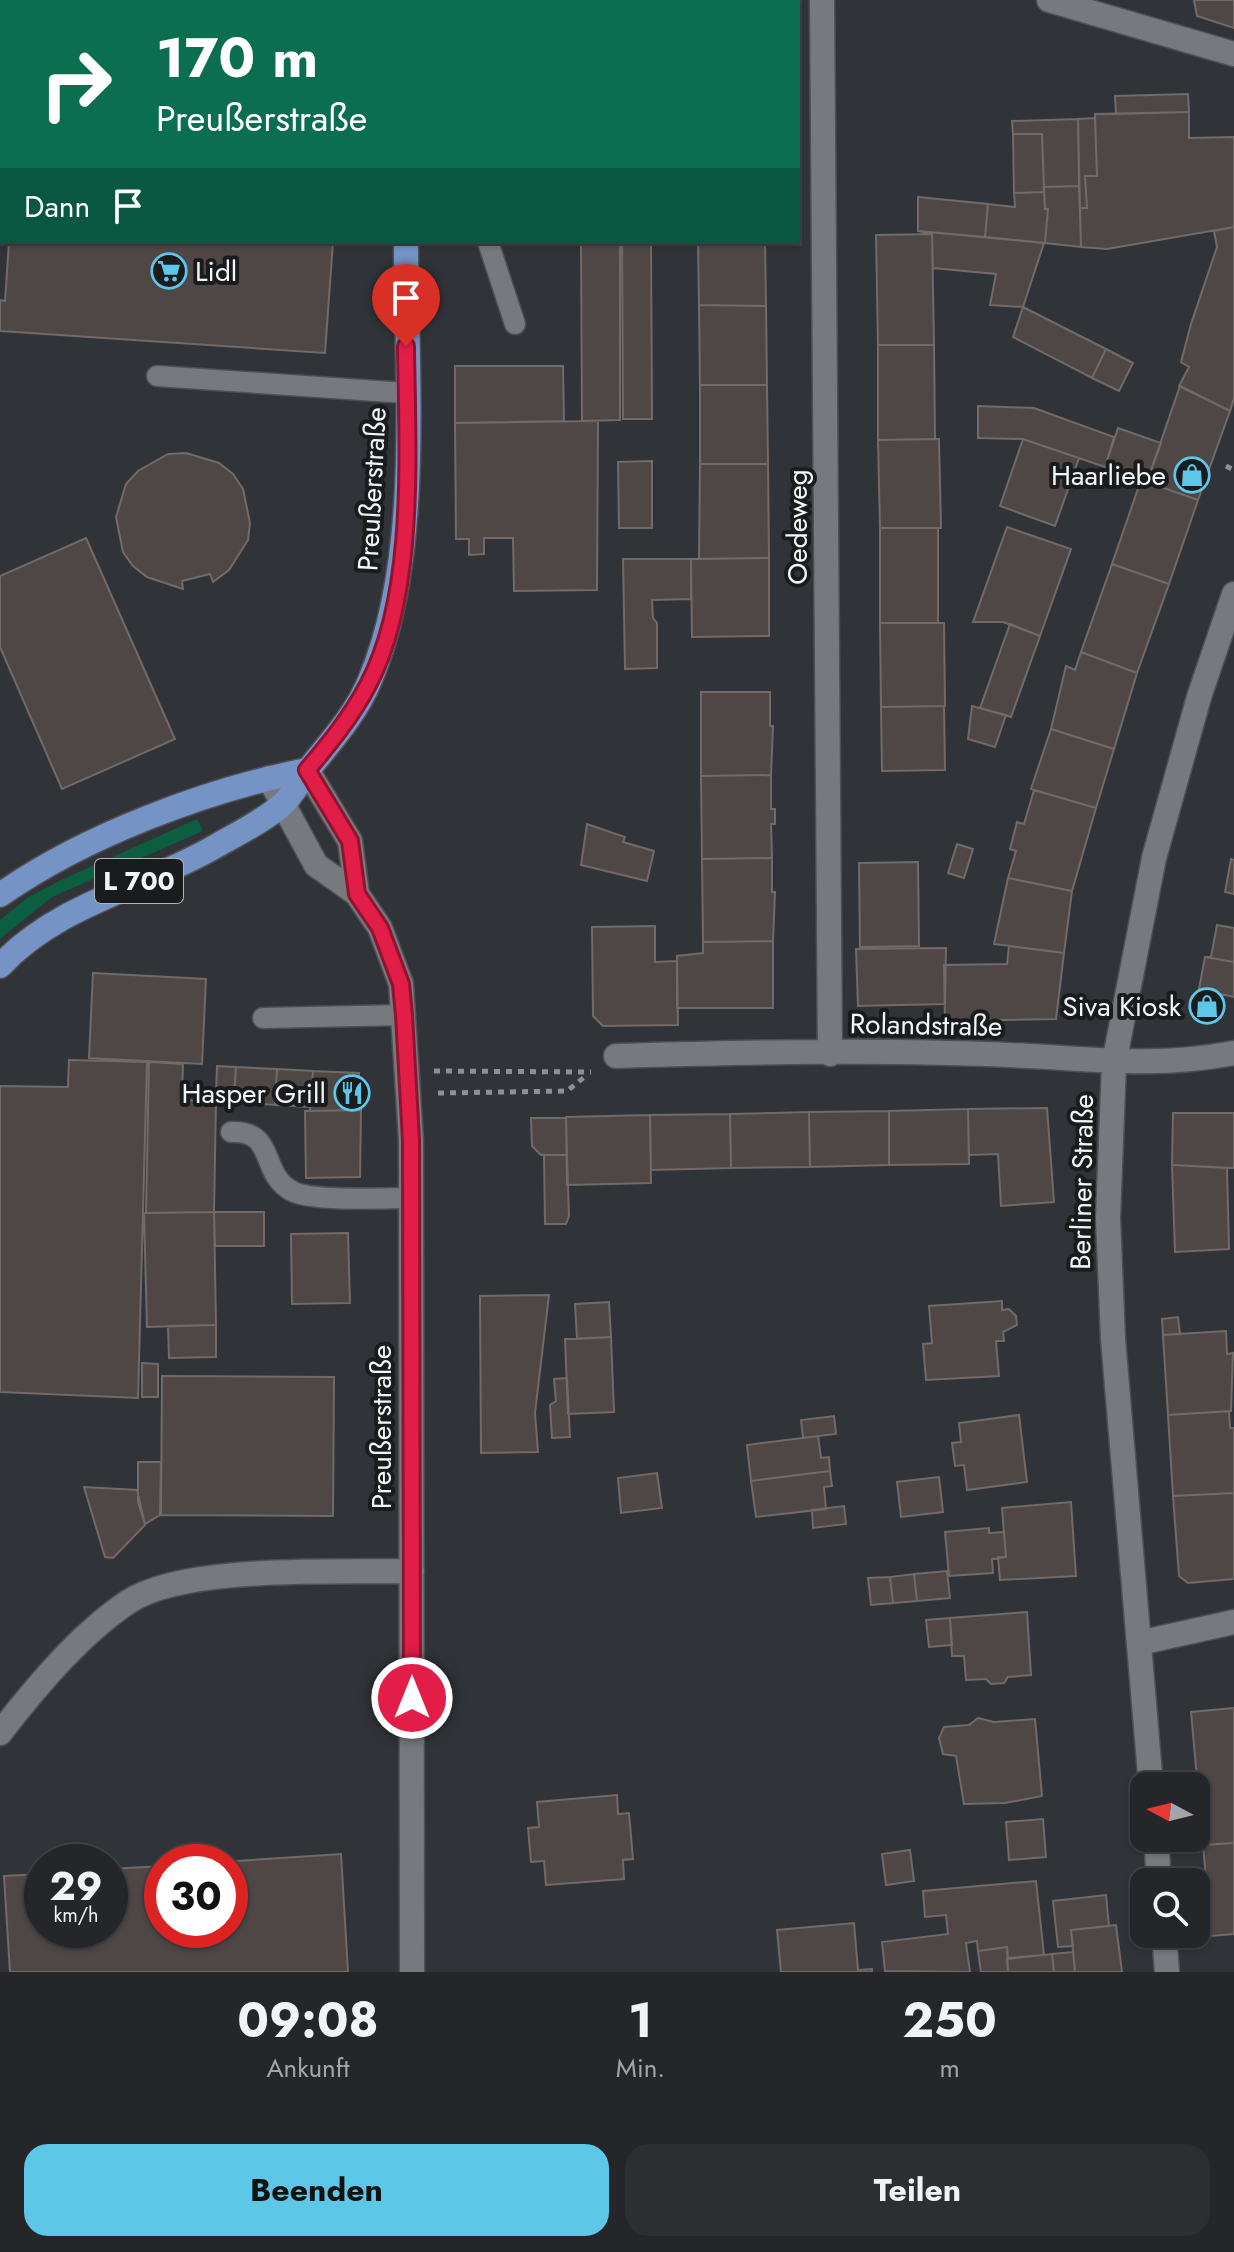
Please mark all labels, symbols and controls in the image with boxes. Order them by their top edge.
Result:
text: 170 m [156,17,318,98]
icon: right [24,32,128,136]
text: Preußerstraße [156,92,367,144]
icon: arrive [106,184,150,228]
text: Dann [24,185,90,228]
place label: Lidl [195,251,237,292]
supermarket icon: Lidl [150,252,188,290]
pin [372,264,440,346]
icon: arrive [384,276,428,320]
street label: Preußerstraße [347,406,397,572]
place label: Haarliebe [1051,455,1166,496]
shop icon: Haarliebe [1173,456,1211,494]
street label: Oedeweg [777,469,818,585]
road number: L 700 [95,859,183,903]
place label: Siva Kiosk [1062,986,1182,1027]
shop icon: Siva Kiosk [1188,987,1226,1025]
street label: Rolandstraße [849,1003,1003,1047]
place label: Hasper Grill [181,1073,326,1114]
restaurant icon: Hasper Grill [333,1074,371,1112]
street label: Berliner Straße [1060,1094,1104,1270]
street label: Preußerstraße [361,1345,402,1509]
position arrow [370,1656,454,1740]
north arrow [1130,1772,1210,1852]
map controls [1130,1772,1210,1948]
speed limit sign: 30 [144,1844,248,1948]
text: 29 [50,1857,103,1915]
button: search [1130,1868,1210,1948]
text: km/h [53,1901,99,1930]
text: 09:08 [237,1986,379,2055]
text: 1 [628,1986,653,2055]
text: 250 [902,1986,997,2055]
text: Ankunft [266,2049,349,2087]
text: Min. [616,2049,665,2087]
text: m [939,2049,960,2087]
button: Beenden [24,2144,609,2236]
button: Teilen [625,2144,1210,2236]

